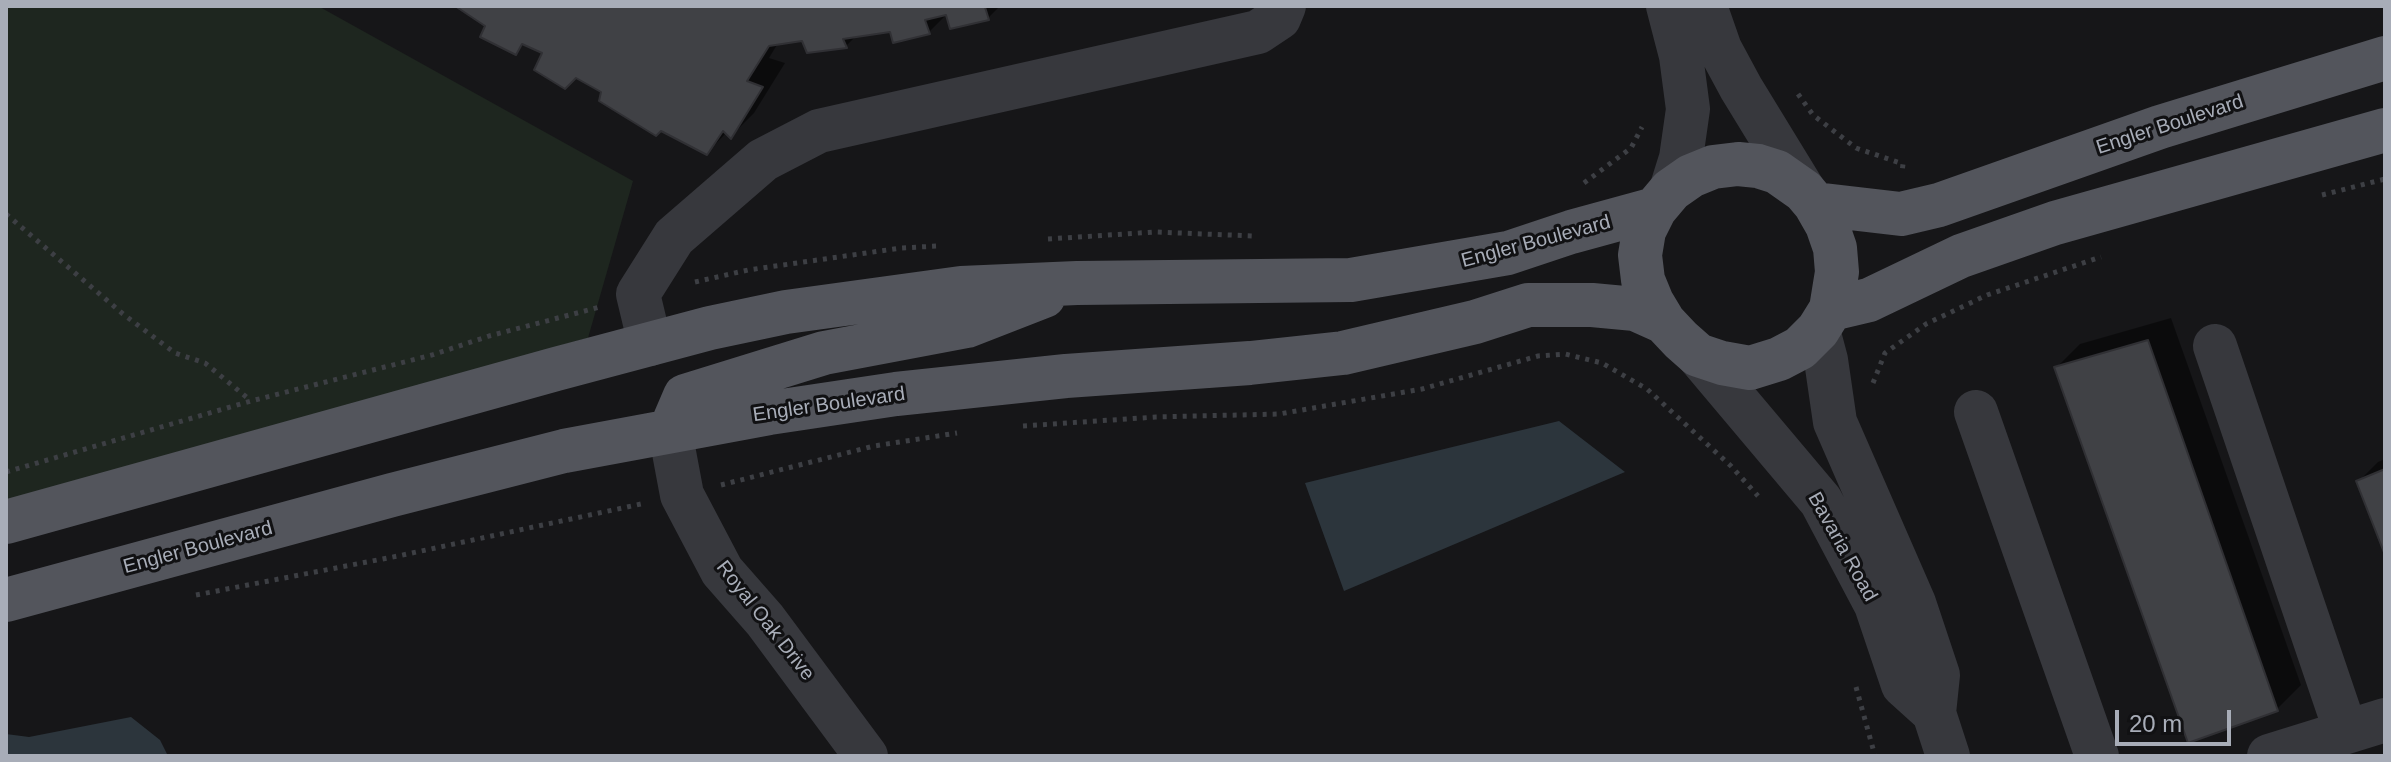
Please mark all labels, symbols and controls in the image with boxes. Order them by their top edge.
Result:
street label: Engler Boulevard [2093,90,2247,160]
street label: Engler Boulevard [1459,211,1613,273]
street label: Engler Boulevard [751,382,907,428]
street label: Bavaria Road [1802,488,1882,606]
street label: Engler Boulevard [121,517,275,579]
street label: Royal Oak Drive [711,556,819,686]
scale bar [2119,694,2235,744]
text: 20 m [2129,710,2182,737]

